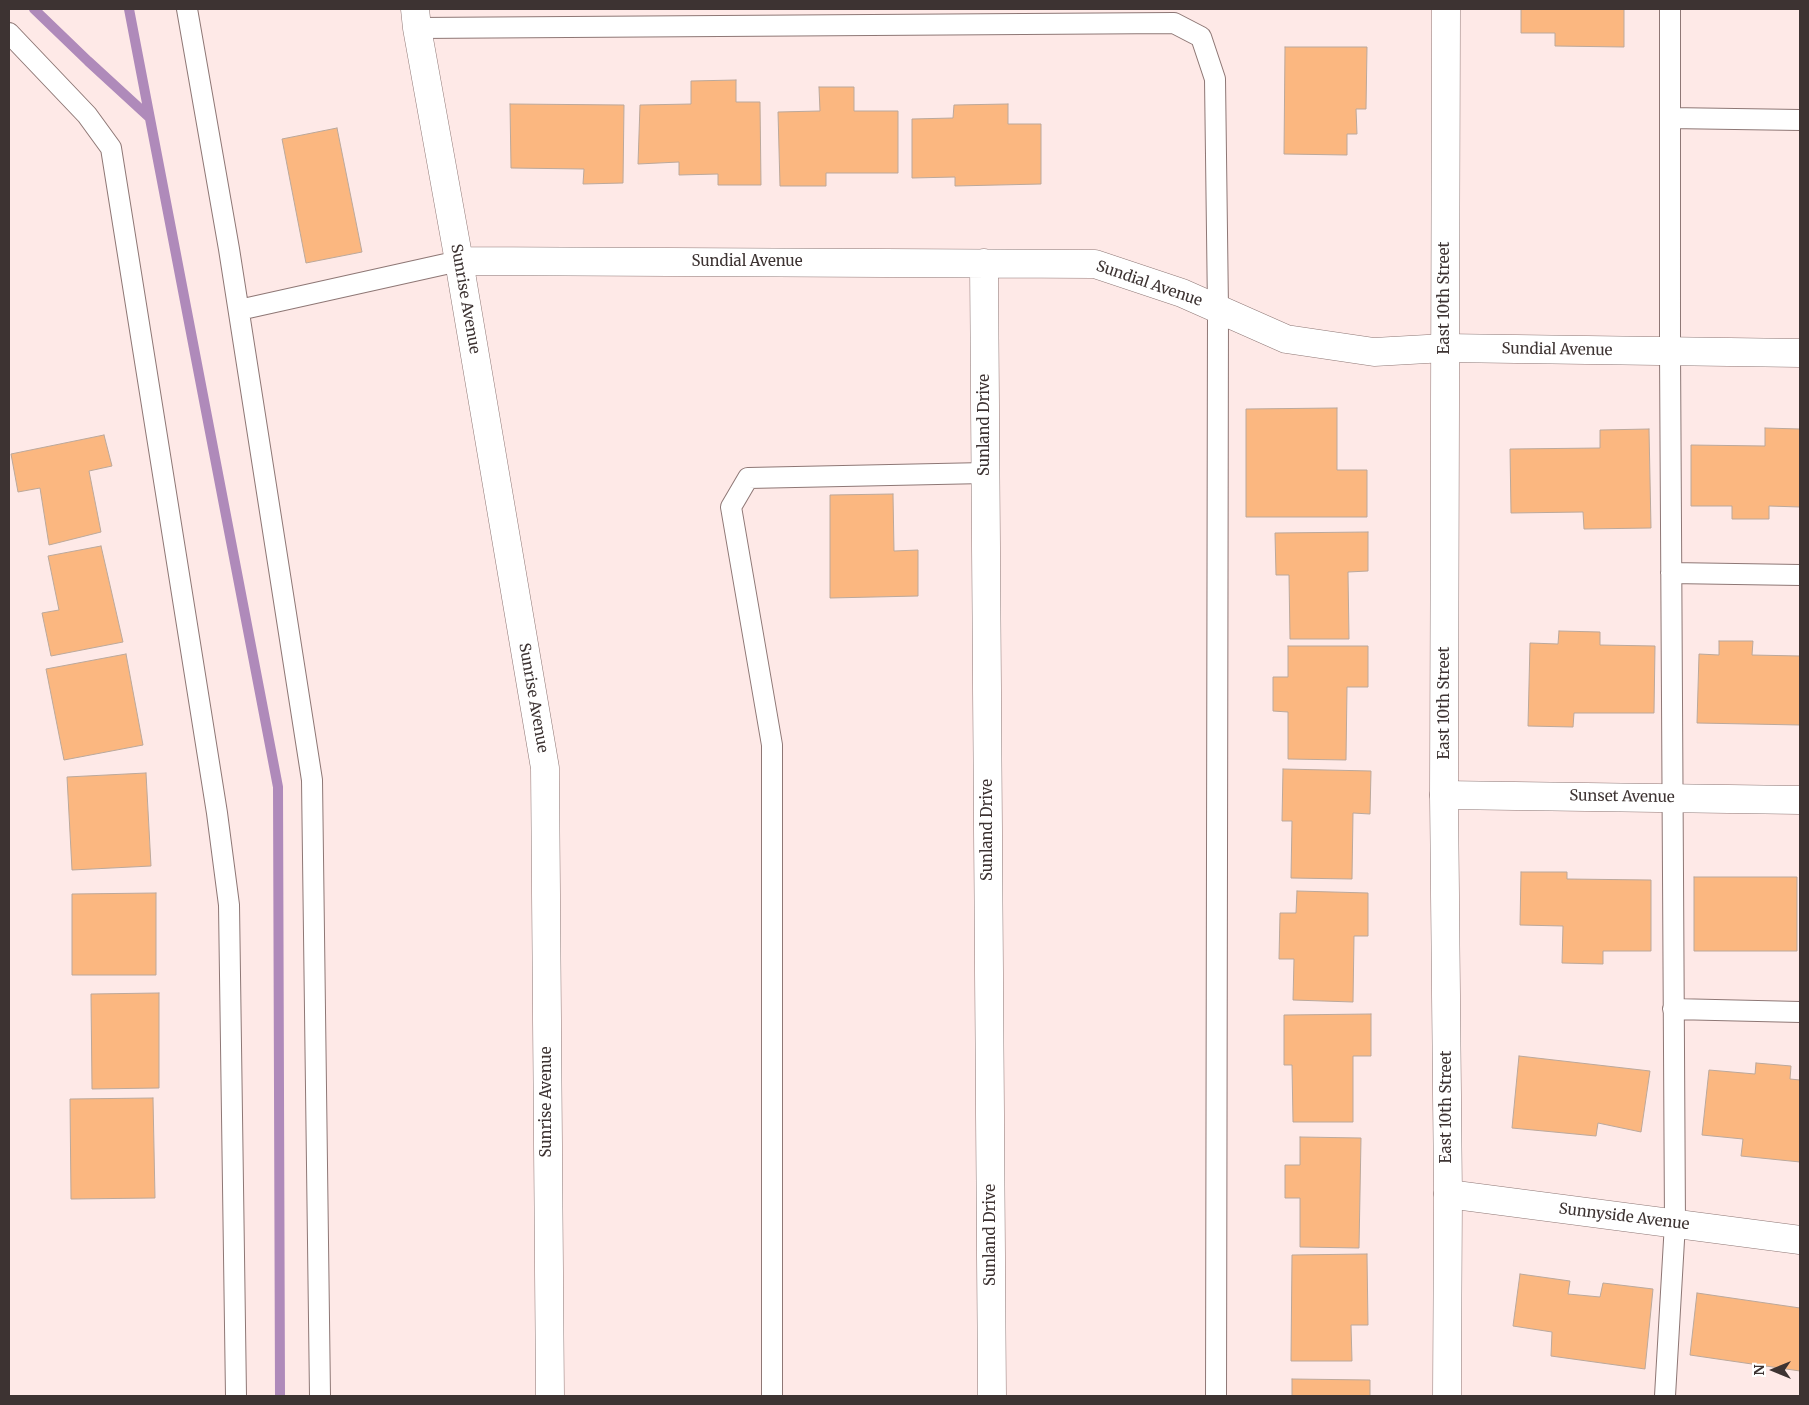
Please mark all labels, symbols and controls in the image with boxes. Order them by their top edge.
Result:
street label: East 10th Street [1436,242,1454,354]
street label: Sunrise Avenue [446,243,484,355]
street label: Sundial Avenue [692,253,802,271]
street label: Sundial Avenue [1094,257,1204,311]
street label: Sundial Avenue [1501,340,1613,360]
street label: Sunland Drive [976,374,994,476]
street label: Sunrise Avenue [514,642,552,754]
street label: East 10th Street [1436,647,1454,759]
street label: Sunland Drive [979,779,997,881]
street label: Sunset Avenue [1569,787,1675,807]
street label: Sunrise Avenue [538,1046,556,1158]
street label: East 10th Street [1438,1051,1456,1163]
street label: Sunland Drive [982,1184,1000,1286]
street label: Sunnyside Avenue [1558,1200,1690,1234]
north arrow [1749,1345,1799,1395]
text: N [1750,1364,1768,1376]

